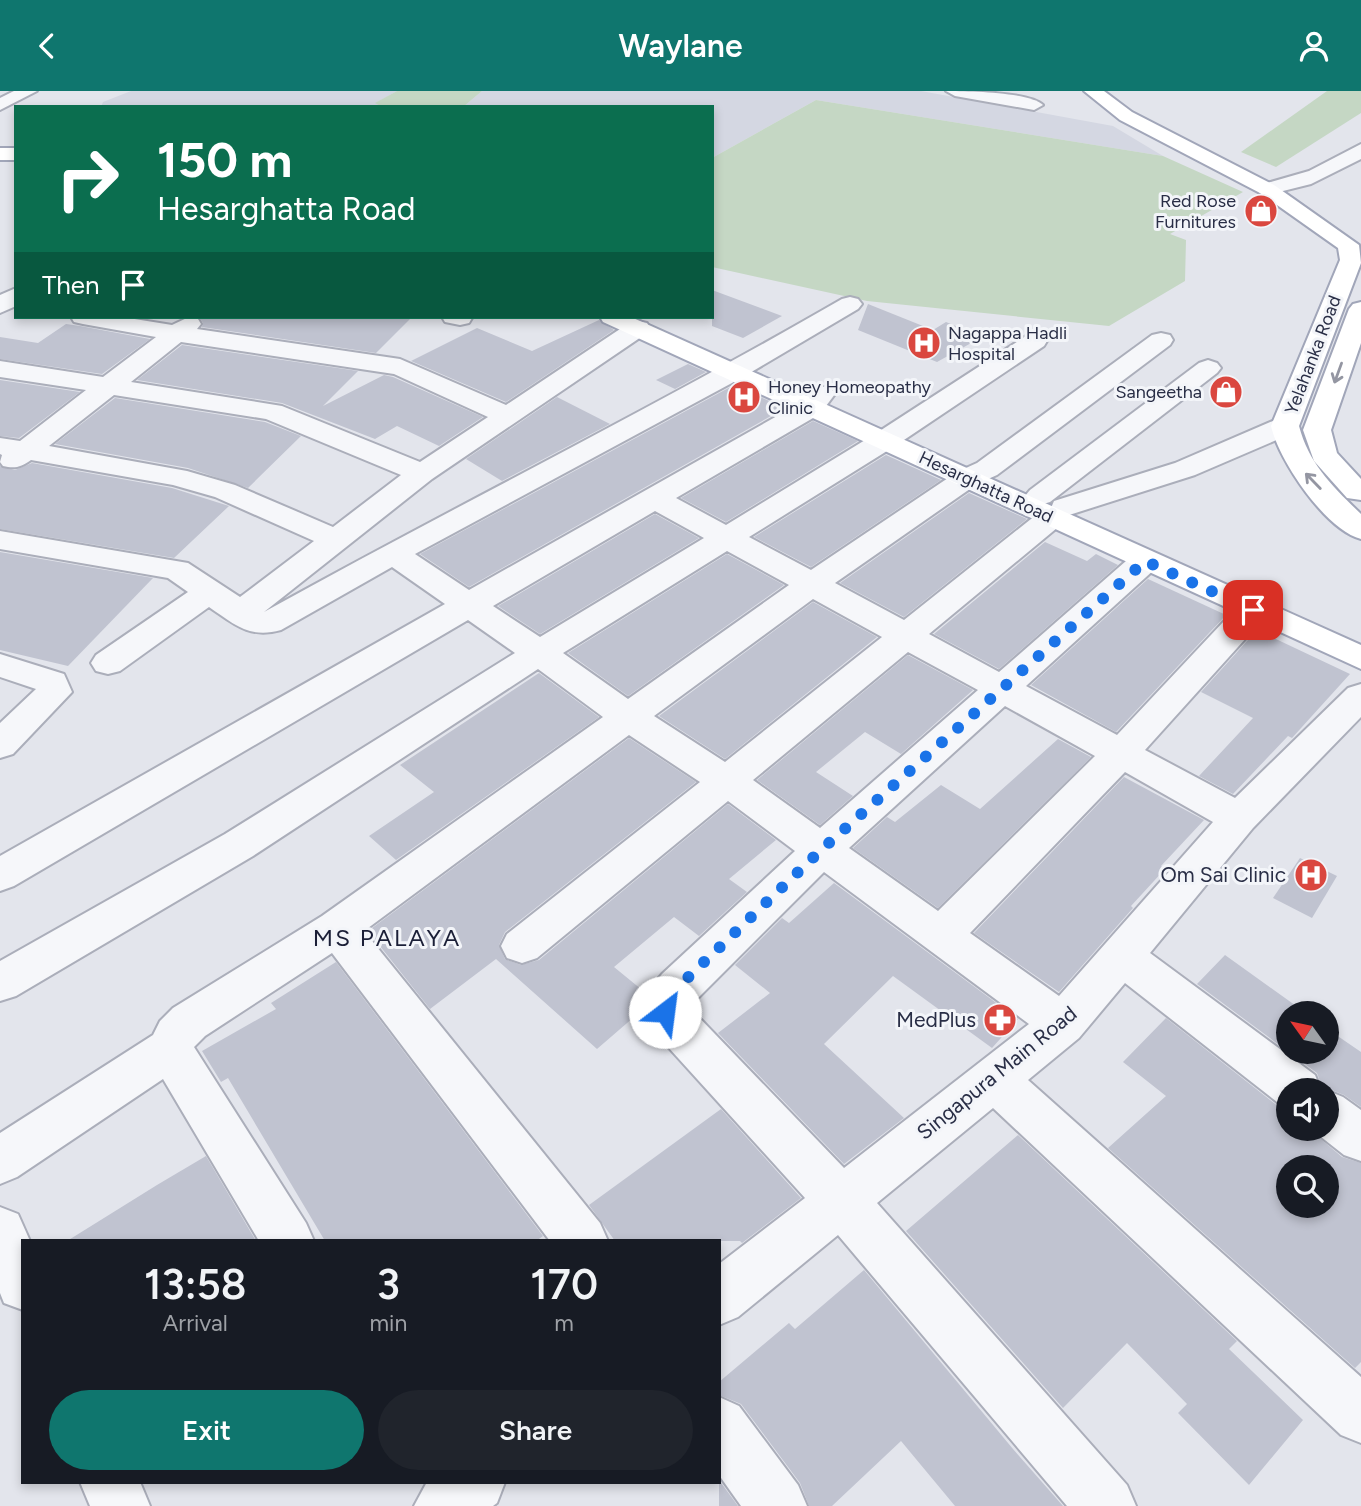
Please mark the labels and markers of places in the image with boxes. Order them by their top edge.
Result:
place label: Red Rose Furnitures [1155,190,1236,233]
shop icon: Red Rose Furnitures [1242,192,1280,230]
place label: Nagappa Hadli Hospital [948,322,1067,365]
hospital icon: Nagappa Hadli Hospital [905,324,943,362]
shop icon: Sangeetha [1207,373,1245,411]
place label: Honey Homeopathy Clinic [768,376,932,419]
hospital icon: Honey Homeopathy Clinic [725,378,763,416]
place label: Sangeetha [1115,381,1202,403]
pin [1223,580,1283,640]
hospital icon: Om Sai Clinic [1292,856,1330,894]
place label: Om Sai Clinic [1160,862,1286,887]
pharmacy icon: MedPlus [981,1001,1019,1039]
place label: MedPlus [896,1007,976,1032]

